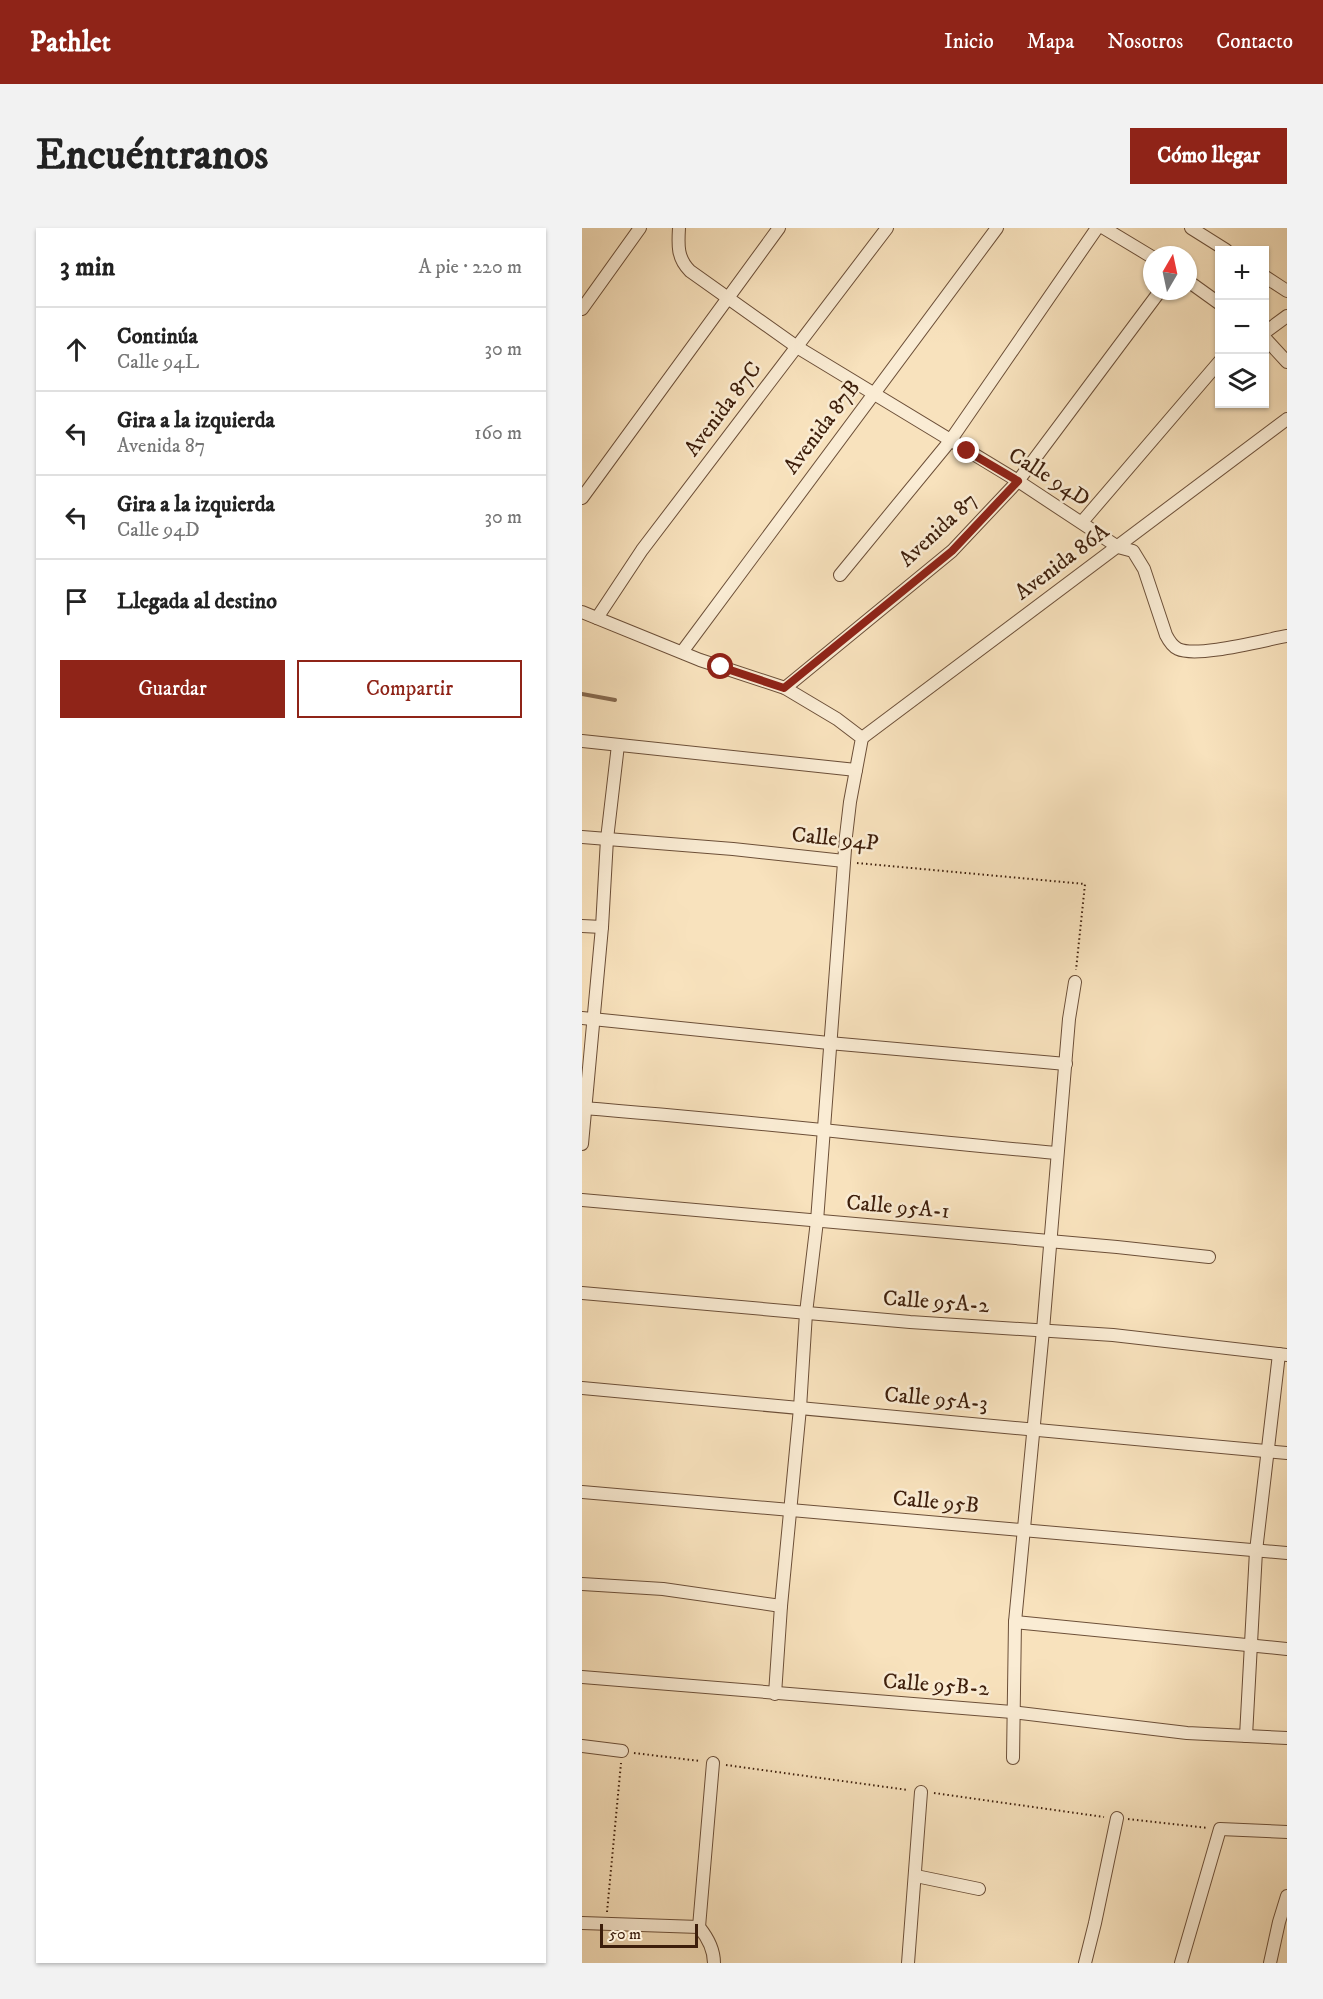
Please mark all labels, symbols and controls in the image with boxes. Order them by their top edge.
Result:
text: Pathlet [30,25,111,60]
text: Inicio [944,29,994,55]
text: Mapa [1027,29,1074,55]
text: Nosotros [1107,29,1183,55]
text: Contacto [1216,29,1293,55]
button: Cómo llegar [1130,128,1287,184]
text: Encuéntranos [36,130,268,182]
north arrow [1143,246,1197,300]
map controls [1215,246,1269,408]
button: + [1215,246,1269,300]
text: 3 min [60,251,115,284]
text: A pie · 220 m [418,255,522,280]
button: − [1215,300,1269,354]
text: Continúa [117,323,198,350]
icon: ahead [60,333,93,366]
text: 30 m [484,337,522,362]
text: Calle 94L [117,350,199,375]
button: layers [1215,354,1269,408]
street label: Avenida 87C [679,356,767,462]
street label: Avenida 87B [778,375,866,479]
text: Gira a la izquierda [117,407,275,434]
icon: left [60,417,93,450]
text: 160 m [474,421,522,446]
text: Avenida 87 [117,434,205,459]
route end [953,437,979,463]
street label: Calle 94D [1003,441,1095,513]
street label: Avenida 87 [893,487,983,573]
text: Gira a la izquierda [117,491,275,518]
icon: left [60,501,93,534]
text: 30 m [484,505,522,530]
street label: Avenida 86A [1010,517,1115,606]
text: Calle 94D [117,518,200,543]
icon: arrive [60,585,93,618]
text: Llegada al destino [117,588,277,615]
route start [707,653,733,679]
button: Guardar [60,660,285,718]
button: Compartir [297,660,522,718]
street label: Calle 94P [790,821,880,857]
street label: Calle 95A-1 [845,1189,951,1225]
street label: Calle 95A-2 [882,1285,990,1319]
street label: Calle 95A-3 [883,1381,989,1417]
street label: Calle 95B [892,1485,980,1519]
street label: Calle 95B-2 [882,1668,990,1702]
scale bar [600,1921,698,1948]
text: 50 m [609,1924,641,1944]

